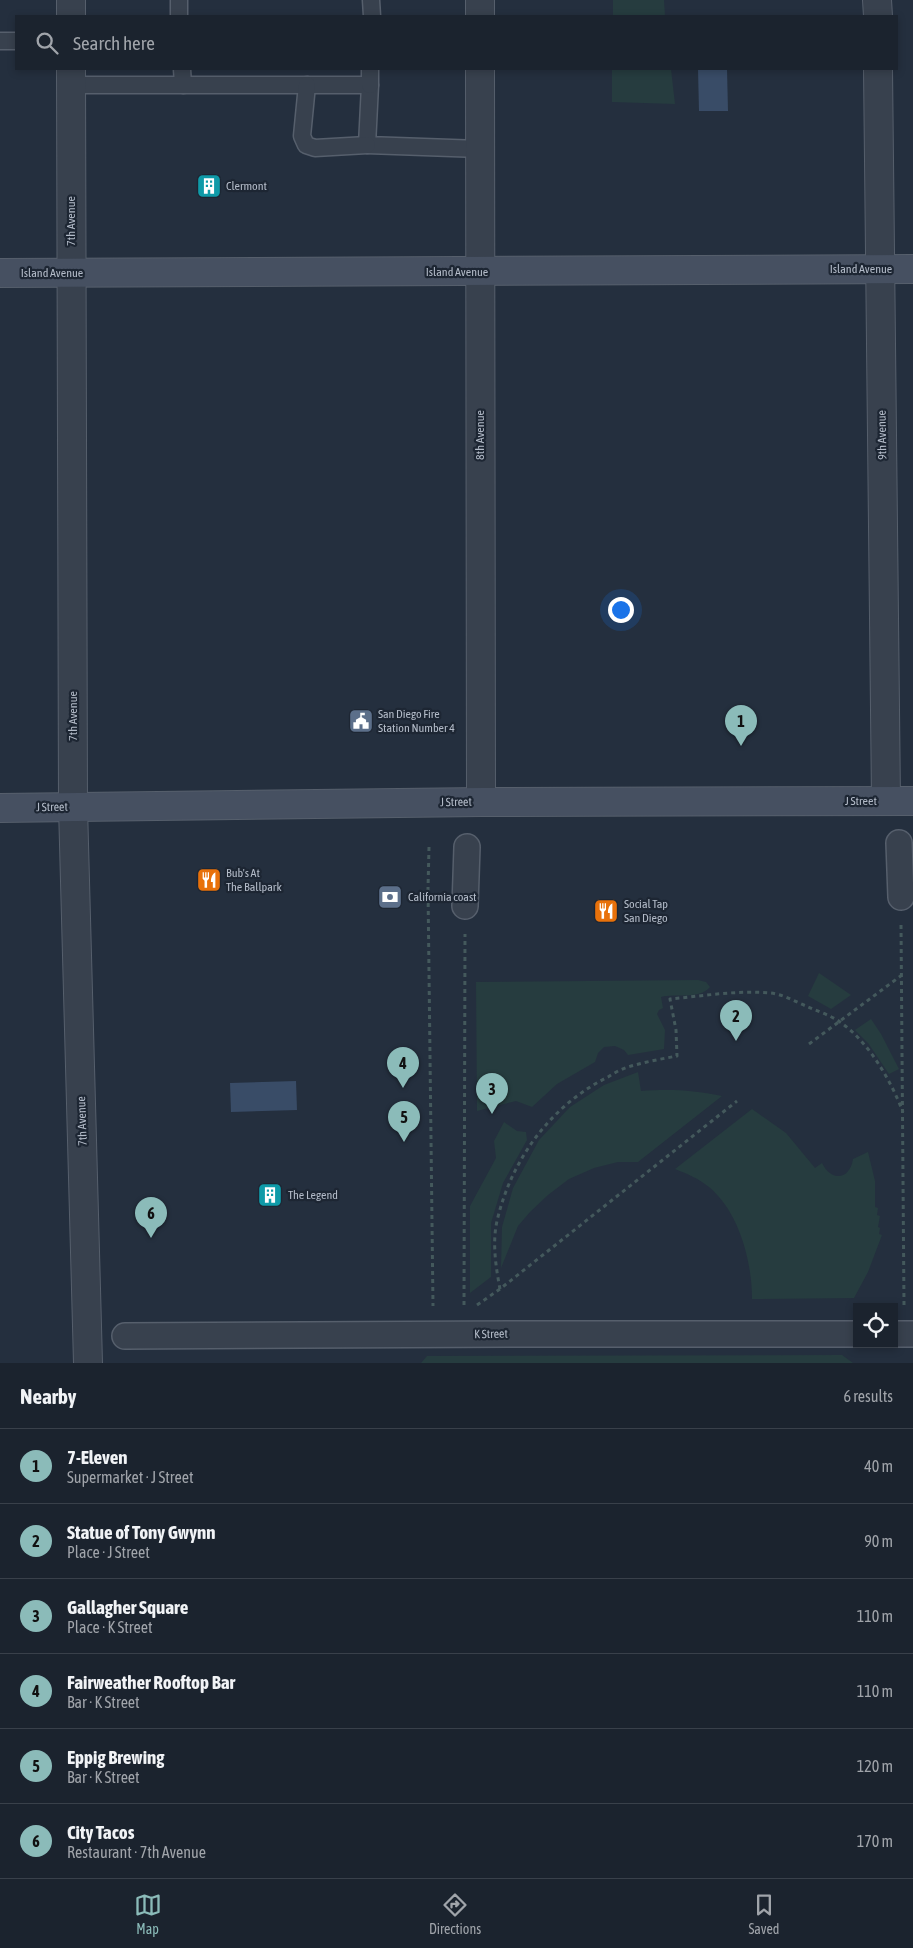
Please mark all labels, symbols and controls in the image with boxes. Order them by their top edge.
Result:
search box [15,15,898,70]
icon: search [33,29,61,57]
text: Search here [73,32,155,54]
building icon: Clermont [196,173,222,199]
place label: Clermont [226,179,268,193]
street label: 7th Avenue [64,196,78,246]
street label: Island Avenue [830,262,892,276]
street label: Island Avenue [426,265,488,279]
street label: Island Avenue [21,266,83,280]
street label: 8th Avenue [473,410,487,460]
street label: 9th Avenue [875,410,889,460]
your location [608,597,634,623]
street label: 7th Avenue [66,691,80,741]
pin: 1 [725,705,757,746]
place label: San Diego Fire Station Number 4 [378,707,455,735]
public building icon: San Diego Fire Station Number 4 [348,708,374,734]
street label: J Street [845,794,877,808]
street label: J Street [440,795,473,809]
street label: J Street [36,800,69,814]
place label: Bub's At The Ballpark [226,866,282,894]
restaurant icon: Bub's At The Ballpark [196,867,222,893]
bank icon: California coast [377,884,403,910]
place label: California coast [408,890,477,904]
place label: Social Tap San Diego [624,897,668,925]
restaurant icon: Social Tap San Diego [593,898,619,924]
pin: 2 [720,1000,752,1041]
pin: 4 [387,1047,419,1088]
pin: 3 [476,1073,508,1114]
street label: 7th Avenue [74,1096,90,1146]
pin: 5 [388,1101,420,1142]
building icon: The Legend [257,1182,283,1208]
place label: The Legend [288,1188,338,1202]
pin: 6 [135,1197,167,1238]
map controls [853,1303,898,1348]
button: locate [853,1303,898,1348]
street label: K Street [474,1327,509,1341]
text: Nearby [20,1384,76,1408]
text: 6 results [843,1387,893,1405]
text: 7-Eleven [67,1446,128,1468]
text: 1 [32,1457,40,1475]
text: 40 m [864,1457,893,1475]
text: Supermarket · J Street [67,1468,194,1486]
text: Statue of Tony Gwynn [67,1521,215,1543]
text: 2 [32,1532,40,1550]
text: 90 m [864,1532,893,1550]
text: Place · J Street [67,1543,150,1561]
text: Gallagher Square [67,1596,188,1618]
text: 3 [32,1607,40,1625]
text: 110 m [857,1607,893,1625]
text: Place · K Street [67,1618,153,1636]
text: Fairweather Rooftop Bar [67,1671,235,1693]
text: 4 [32,1682,40,1700]
text: 110 m [857,1682,893,1700]
text: Bar · K Street [67,1693,140,1711]
text: Eppig Brewing [67,1746,164,1768]
text: 5 [32,1757,40,1775]
text: 120 m [857,1757,893,1775]
text: Bar · K Street [67,1768,140,1786]
text: City Tacos [67,1821,134,1843]
text: 6 [32,1832,40,1850]
text: 170 m [857,1832,893,1850]
text: Restaurant · 7th Avenue [67,1843,206,1861]
tab: Map [134,1891,162,1937]
tab: Directions [429,1891,481,1937]
tab: Saved [748,1891,779,1937]

